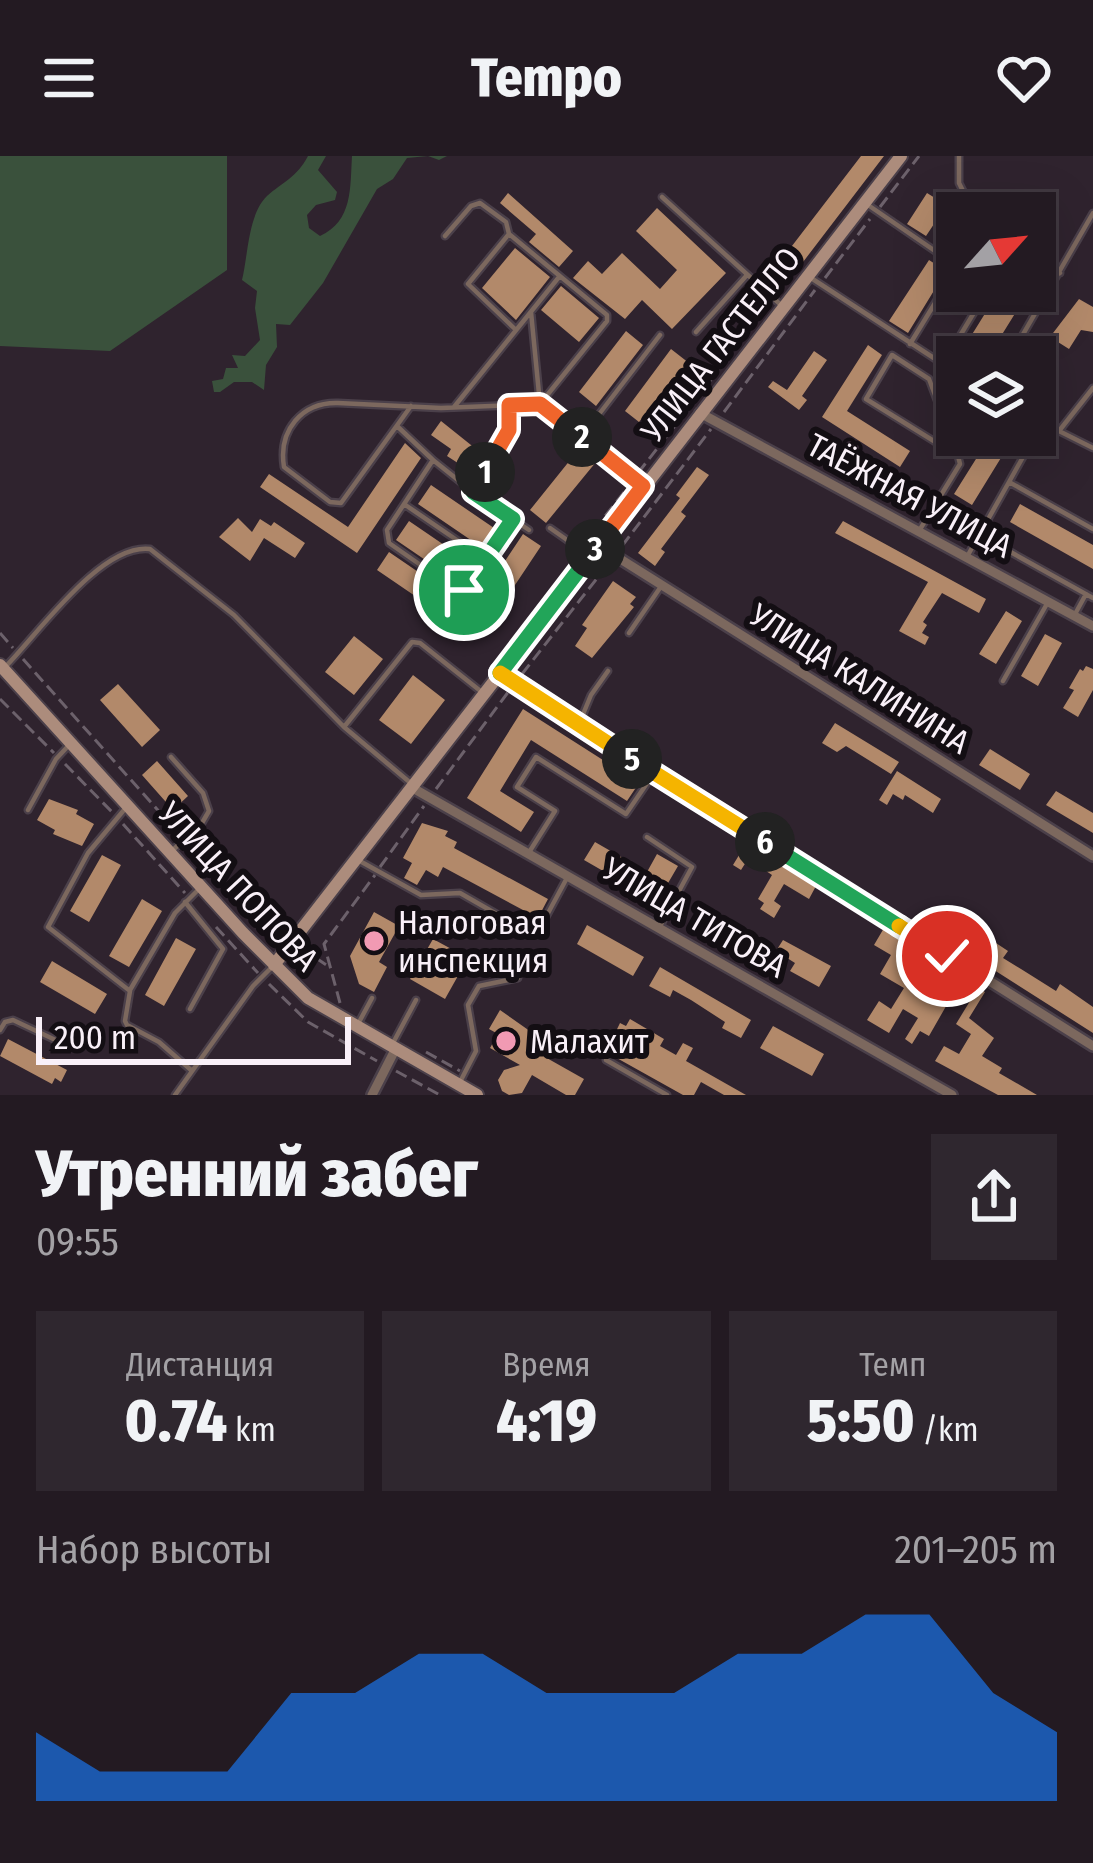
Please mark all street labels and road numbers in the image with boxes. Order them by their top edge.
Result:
street label: УЛИЦА ГАСТЕЛЛО [632,240,809,450]
street label: ТАЁЖНАЯ УЛИЦА [800,425,1019,567]
street label: УЛИЦА КАЛИНИНА [741,595,977,763]
street label: УЛИЦА ПОПОВА [149,793,327,980]
street label: УЛИЦА ТИТОВА [595,849,794,987]

